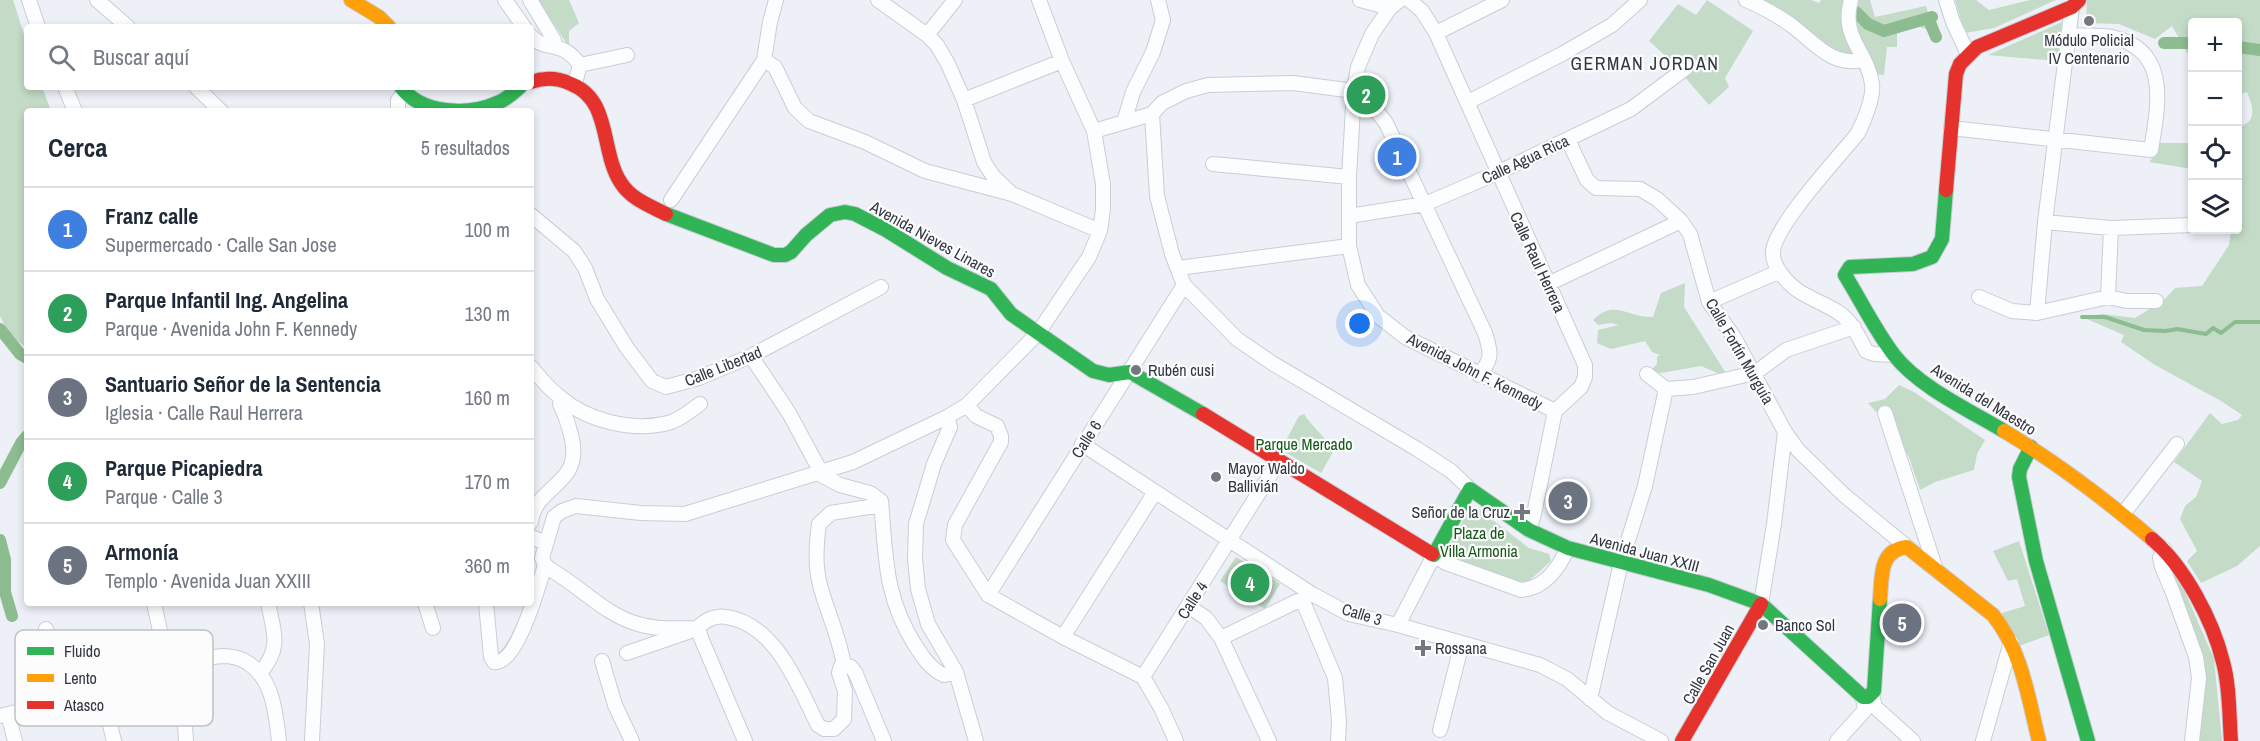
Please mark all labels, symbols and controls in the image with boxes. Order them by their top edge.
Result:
marker: Módulo Policial IV Centenario [2082,14,2096,28]
map controls [2188,18,2242,234]
button: + [2188,18,2242,72]
search box [24,24,534,90]
place label: Módulo Policial IV Centenario [2044,29,2134,69]
icon: search [45,41,78,74]
text: Buscar aquí [93,42,189,72]
district label: GERMAN JORDAN [1570,51,1720,76]
pin: 2 [1346,72,1386,118]
button: − [2188,72,2242,126]
button: locate [2188,126,2242,180]
street label: Calle Agua Rica [1478,129,1573,189]
text: Cerca [48,130,107,165]
text: 5 resultados [421,134,510,161]
pin: 1 [1378,134,1416,180]
button: layers [2188,180,2242,234]
street label: Avenida Nieves Linares [866,195,999,283]
text: Franz calle [105,201,198,231]
street label: Calle Raul Herrera [1505,208,1571,317]
text: 1 [63,216,72,243]
text: 100 m [464,216,510,243]
text: Supermercado · Calle San Jose [105,231,337,258]
text: Parque Infantil Ing. Angelina [105,285,348,315]
street label: Calle Fortín Murguía [1701,294,1780,409]
text: 2 [63,300,72,327]
text: 130 m [464,300,510,327]
your location [1345,309,1374,338]
text: Parque · Avenida John F. Kennedy [105,315,357,342]
street label: Avenida John F. Kennedy [1403,327,1547,415]
street label: Calle Libertad [681,341,765,391]
street label: Avenida del Maestro [1926,357,2041,440]
place label: Rubén cusi [1148,359,1214,381]
marker: Rubén cusi [1129,363,1143,377]
text: Santuario Señor de la Sentencia [105,369,381,399]
text: 3 [63,384,72,411]
text: 160 m [464,384,510,411]
text: Iglesia · Calle Raul Herrera [105,399,303,426]
street label: Calle 6 [1066,416,1106,462]
park label: Parque Mercado [1256,433,1353,455]
text: Parque Picapiedra [105,453,262,483]
place label: Mayor Waldo Ballivián [1228,457,1305,497]
text: 4 [63,468,72,495]
text: 170 m [464,468,510,495]
marker: Mayor Waldo Ballivián [1209,470,1223,484]
pin: 3 [1548,478,1588,524]
text: Parque · Calle 3 [105,483,223,510]
place label: Señor de la Cruz [1412,501,1510,523]
marker: Señor de la Cruz [1515,505,1529,519]
park label: Plaza de Villa Armonia [1440,522,1519,562]
street label: Avenida Juan XXIII [1587,527,1702,577]
text: Armonía [105,537,178,567]
text: 5 [63,552,72,579]
text: 360 m [464,552,510,579]
pin: 4 [1230,560,1270,606]
text: Templo · Avenida Juan XXIII [105,567,311,594]
street label: Calle 4 [1172,577,1212,623]
street label: Calle 3 [1339,598,1385,630]
pin: 5 [1882,600,1922,646]
place label: Banco Sol [1775,614,1835,636]
marker: Banco Sol [1756,618,1770,632]
street label: Calle San Juan [1677,620,1739,708]
legend [15,630,213,726]
place label: Rossana [1435,637,1487,659]
text: Fluido [64,640,100,662]
marker: Rossana [1416,641,1430,655]
text: Lento [64,667,97,689]
text: Atasco [63,694,104,716]

